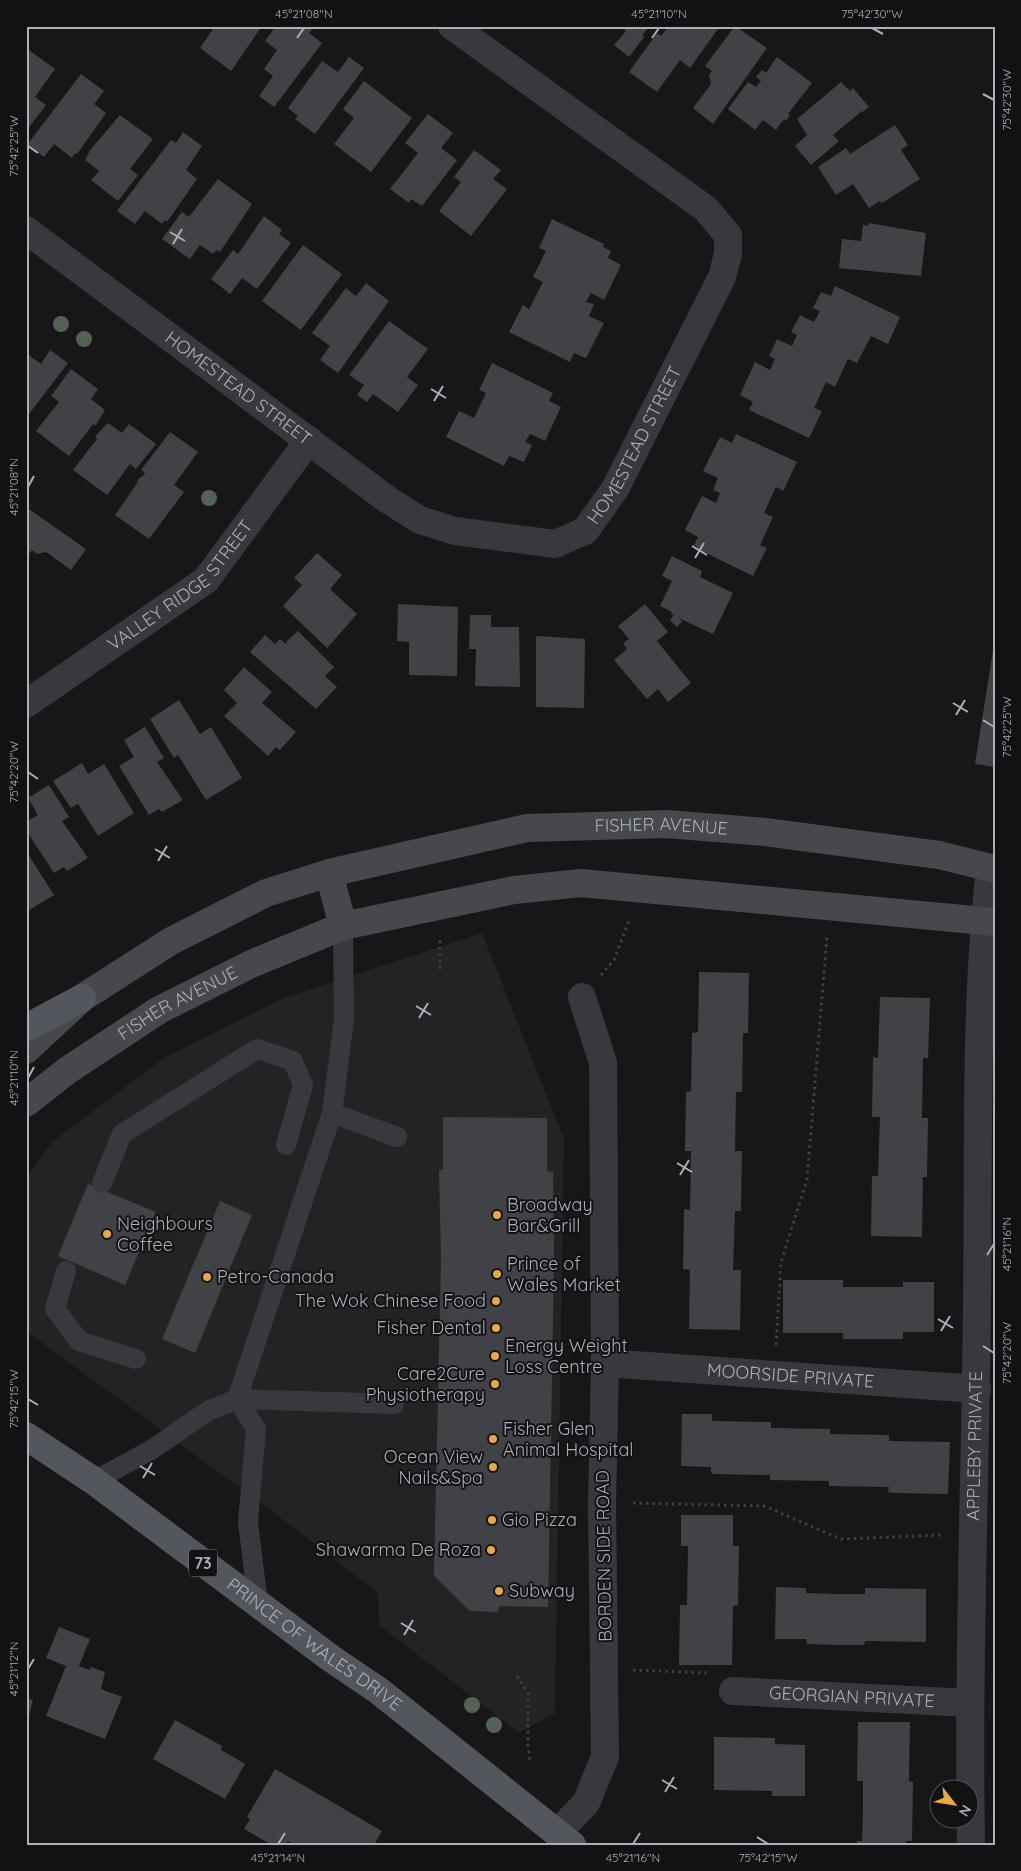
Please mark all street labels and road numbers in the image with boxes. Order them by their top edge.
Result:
street label: HOMESTEAD STREET [161,326,317,450]
street label: HOMESTEAD STREET [582,362,686,529]
street label: VALLEY RIDGE STREET [103,515,258,655]
street label: FISHER AVENUE [594,812,729,840]
street label: FISHER AVENUE [113,961,241,1045]
street label: MOORSIDE PRIVATE [706,1358,875,1393]
street label: APPLEBY PRIVATE [961,1371,987,1521]
street label: BORDEN SIDE ROAD [591,1470,616,1642]
road number: 73 [189,1550,217,1576]
street label: PRINCE OF WALES DRIVE [222,1573,407,1716]
street label: GEORGIAN PRIVATE [769,1681,935,1712]

